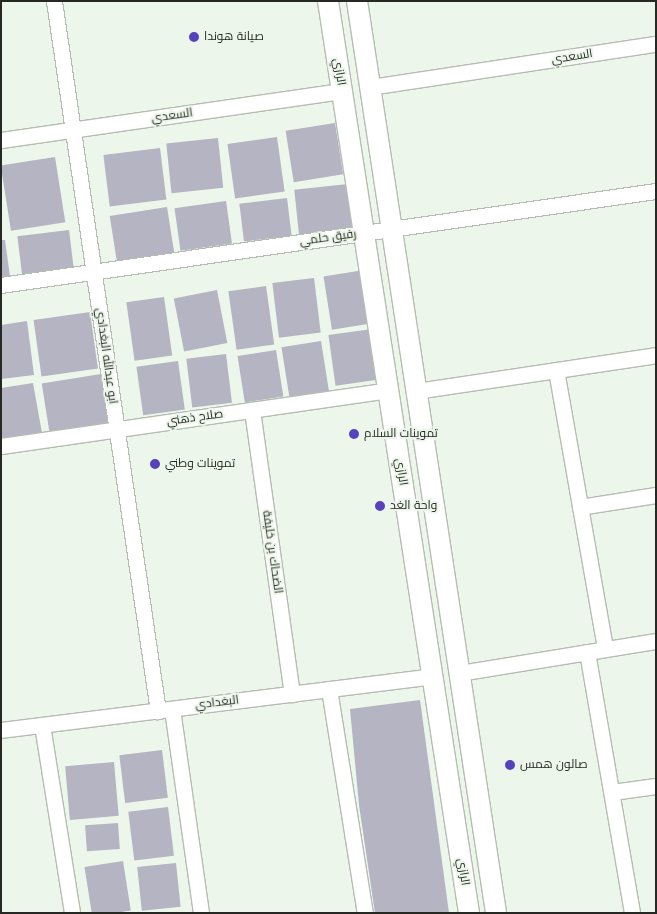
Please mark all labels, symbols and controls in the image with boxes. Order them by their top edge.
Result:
place label: صيانة هوندا [204,30,264,44]
marker: صيانة هوندا [188,31,200,43]
street label: السعدي [550,47,594,67]
street label: الرازي [330,57,348,87]
street label: السعدي [150,106,194,126]
street label: رفيق حلمي [299,227,357,249]
street label: ابو عبدالله البغدادي [92,307,120,405]
street label: صلاح ذهني [166,407,224,429]
place label: تموينات السلام [364,427,438,441]
marker: تموينات السلام [348,428,360,440]
place label: تموينات وطني [165,457,235,471]
street label: الرازي [392,457,410,487]
marker: تموينات وطني [149,458,161,470]
place label: واحة الغد [390,499,437,513]
marker: واحة الغد [374,500,386,512]
street label: الضحاك بن خليفة [259,510,285,594]
street label: البغدادي [194,693,240,713]
place label: صالون همس [520,758,588,772]
marker: صالون همس [504,759,516,771]
street label: الرازي [454,857,472,887]

